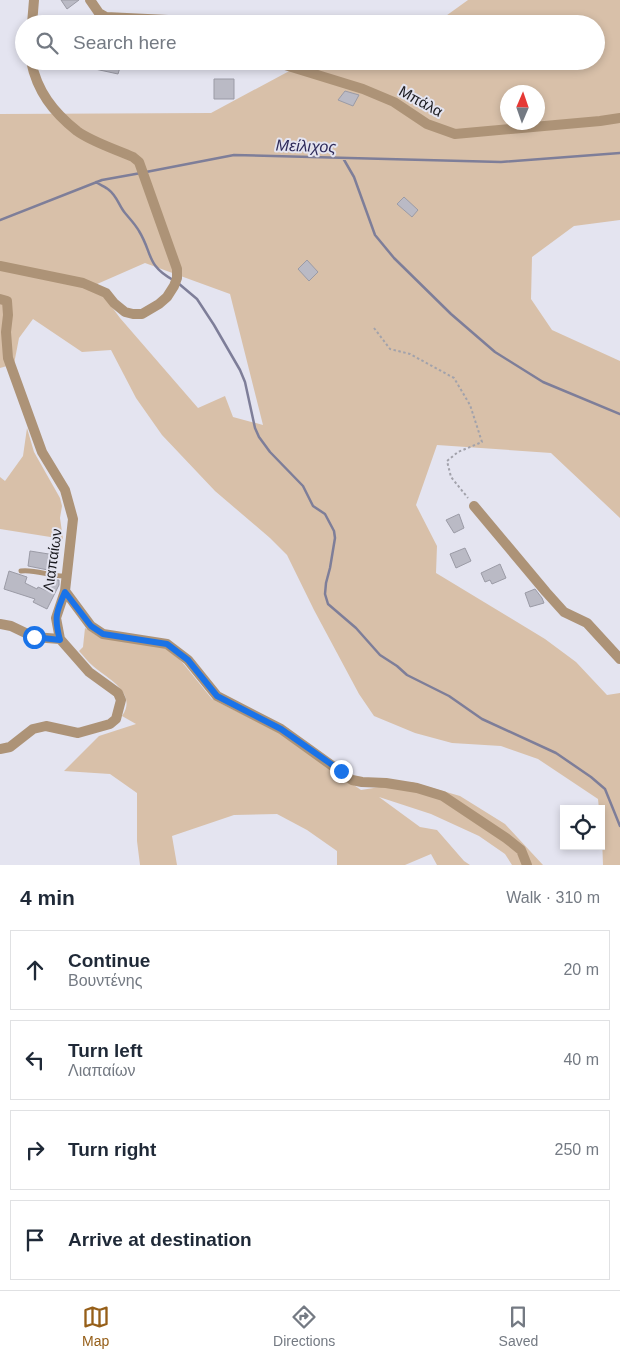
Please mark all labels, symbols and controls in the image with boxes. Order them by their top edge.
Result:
search box [15,15,605,70]
icon: search [33,29,61,57]
text: Search here [73,32,177,53]
street label: Μπάλα [396,82,446,120]
north arrow [500,85,545,130]
water label: Μείλιχος [275,136,337,156]
street label: Λιαπαίων [39,527,65,593]
route start [23,626,46,649]
route end [330,760,353,783]
map controls [560,805,605,850]
button: locate [560,805,605,850]
text: 4 min [20,886,75,909]
text: Walk · 310 m [506,889,600,906]
text: Continue [68,950,150,971]
icon: ahead [21,956,49,984]
text: 20 m [563,961,599,978]
text: Βουντένης [68,972,142,989]
text: Turn left [68,1040,143,1061]
icon: left [21,1046,49,1074]
text: 40 m [563,1051,599,1068]
text: Λιαπαίων [68,1062,136,1079]
icon: right [21,1136,49,1164]
text: Turn right [68,1139,156,1160]
text: 250 m [555,1141,599,1158]
icon: arrive [21,1226,49,1254]
text: Arrive at destination [68,1229,252,1250]
tab: Map [82,1303,110,1349]
tab: Directions [273,1303,335,1349]
tab: Saved [499,1303,538,1349]

